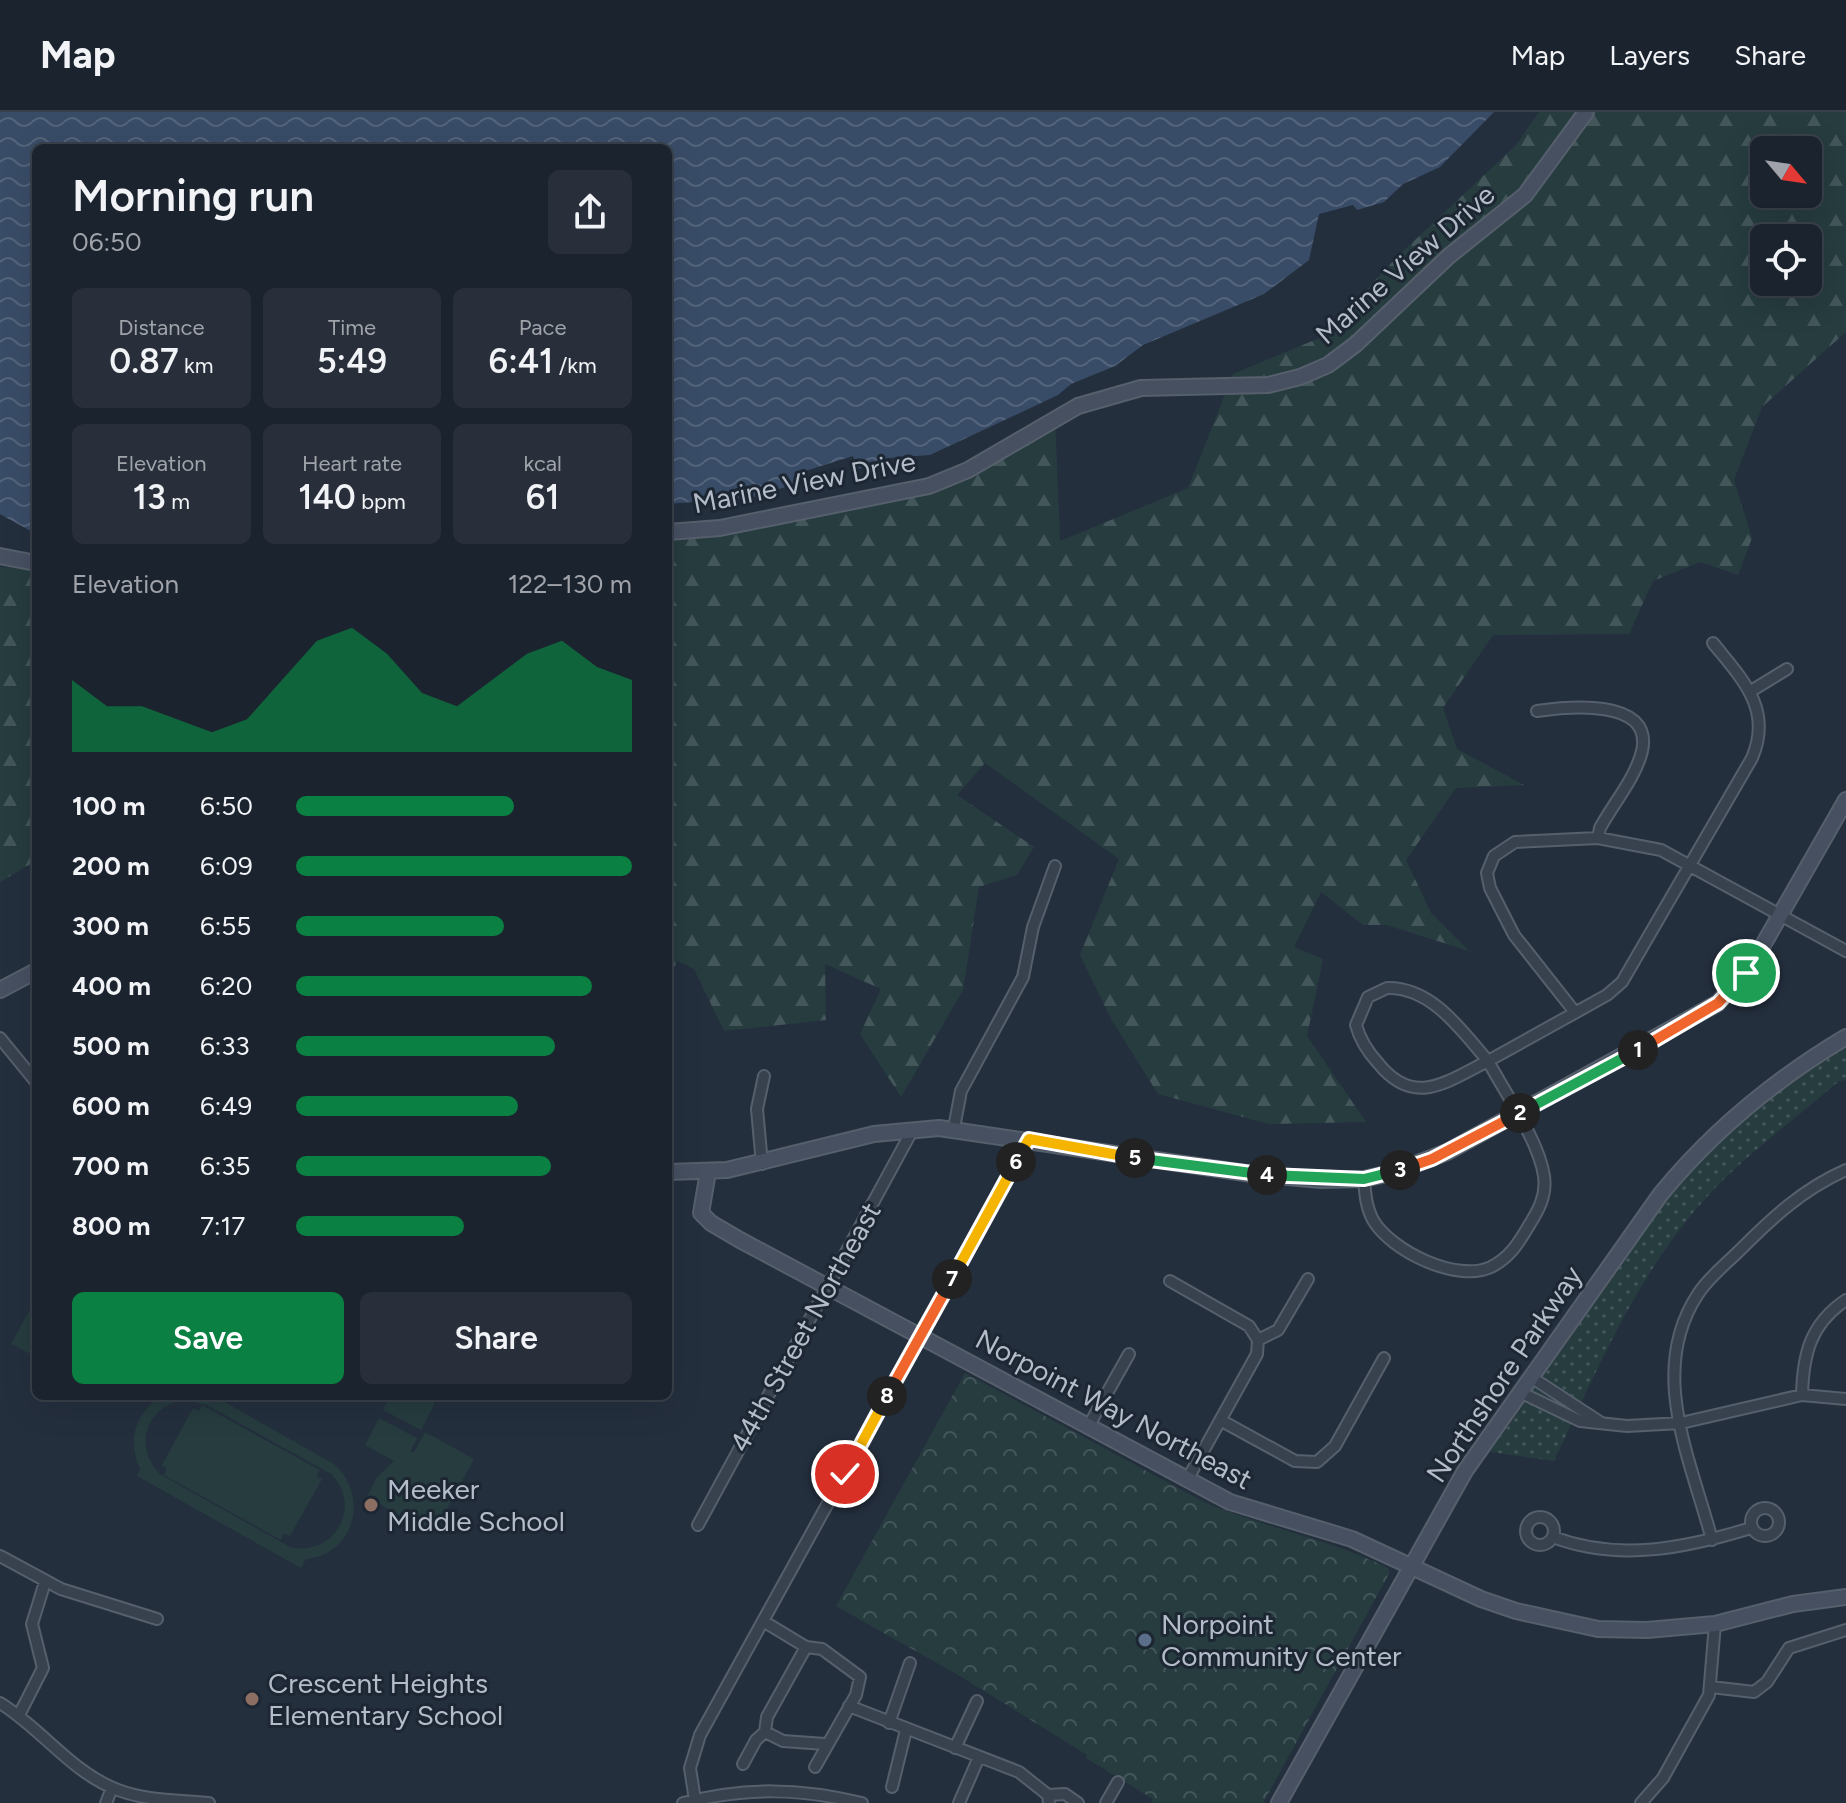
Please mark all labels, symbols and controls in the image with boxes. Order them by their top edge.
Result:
text: Map [40,32,116,78]
text: Map [1511,38,1565,72]
text: Layers [1609,38,1690,72]
text: Share [1734,38,1806,72]
north arrow [1750,136,1822,208]
map controls [1750,136,1822,296]
text: Morning run [72,169,314,222]
button: share [548,170,632,254]
street label: Marine View Drive [1308,177,1502,351]
button: locate [1750,224,1822,296]
text: 06:50 [72,226,142,258]
text: Distance [118,314,204,341]
text: Time [328,314,376,341]
text: Pace [519,314,566,341]
text: 0.87 [109,341,179,382]
text: 5:49 [317,341,387,382]
text: 6:41 [489,341,553,382]
text: km [179,352,213,379]
text: /km [553,352,597,379]
street label: Marine View Drive [690,444,918,520]
text: Elevation [116,450,207,477]
text: Heart rate [302,450,402,477]
text: kcal [523,450,562,477]
text: 13 [133,477,166,518]
text: 140 [298,477,356,518]
text: 61 [526,477,560,518]
text: m [166,488,190,515]
text: bpm [356,488,406,515]
text: Elevation [72,568,179,600]
text: 122–130 m [508,568,632,600]
text: 100 m [72,790,146,822]
text: 6:50 [200,790,253,822]
text: 200 m [72,850,150,882]
text: 6:09 [200,850,253,882]
text: 300 m [72,910,149,942]
text: 6:55 [200,910,251,942]
pin [1712,939,1780,1007]
icon: arrive [1724,951,1768,995]
text: 400 m [72,970,151,1002]
text: 6:20 [200,970,253,1002]
text: 500 m [72,1030,150,1062]
text: 6:33 [200,1030,250,1062]
pin: 1 [1618,1030,1658,1070]
text: 1 [1633,1036,1643,1063]
text: 600 m [72,1090,150,1122]
text: 6:49 [200,1090,252,1122]
pin: 2 [1500,1093,1540,1133]
text: 2 [1514,1099,1526,1126]
pin: 5 [1115,1138,1155,1178]
pin: 6 [996,1142,1036,1182]
text: 5 [1129,1144,1141,1171]
text: 6 [1010,1148,1022,1175]
text: 700 m [72,1150,149,1182]
text: 6:35 [200,1150,250,1182]
pin: 3 [1380,1150,1420,1190]
pin: 4 [1247,1155,1287,1195]
text: 3 [1394,1156,1406,1183]
text: 4 [1260,1161,1274,1188]
street label: 44th Street Northeast [722,1196,888,1458]
text: 800 m [72,1210,150,1242]
text: 7:17 [200,1210,245,1242]
pin: 7 [932,1259,972,1299]
street label: Northshore Parkway [1419,1259,1589,1489]
text: 7 [946,1265,958,1292]
button: Save [72,1292,344,1384]
button: Share [360,1292,632,1384]
street label: Norpoint Way Northeast [970,1322,1258,1496]
pin: 8 [867,1376,907,1416]
text: 8 [880,1382,894,1409]
pin [811,1440,879,1508]
icon: check [823,1452,867,1496]
place label: Meeker Middle School [387,1472,565,1538]
marker: Meeker Middle School [362,1496,380,1514]
place label: Norpoint Community Center [1161,1607,1402,1673]
marker: Norpoint Community Center [1136,1631,1154,1649]
place label: Crescent Heights Elementary School [268,1666,503,1732]
marker: Crescent Heights Elementary School [243,1690,261,1708]

